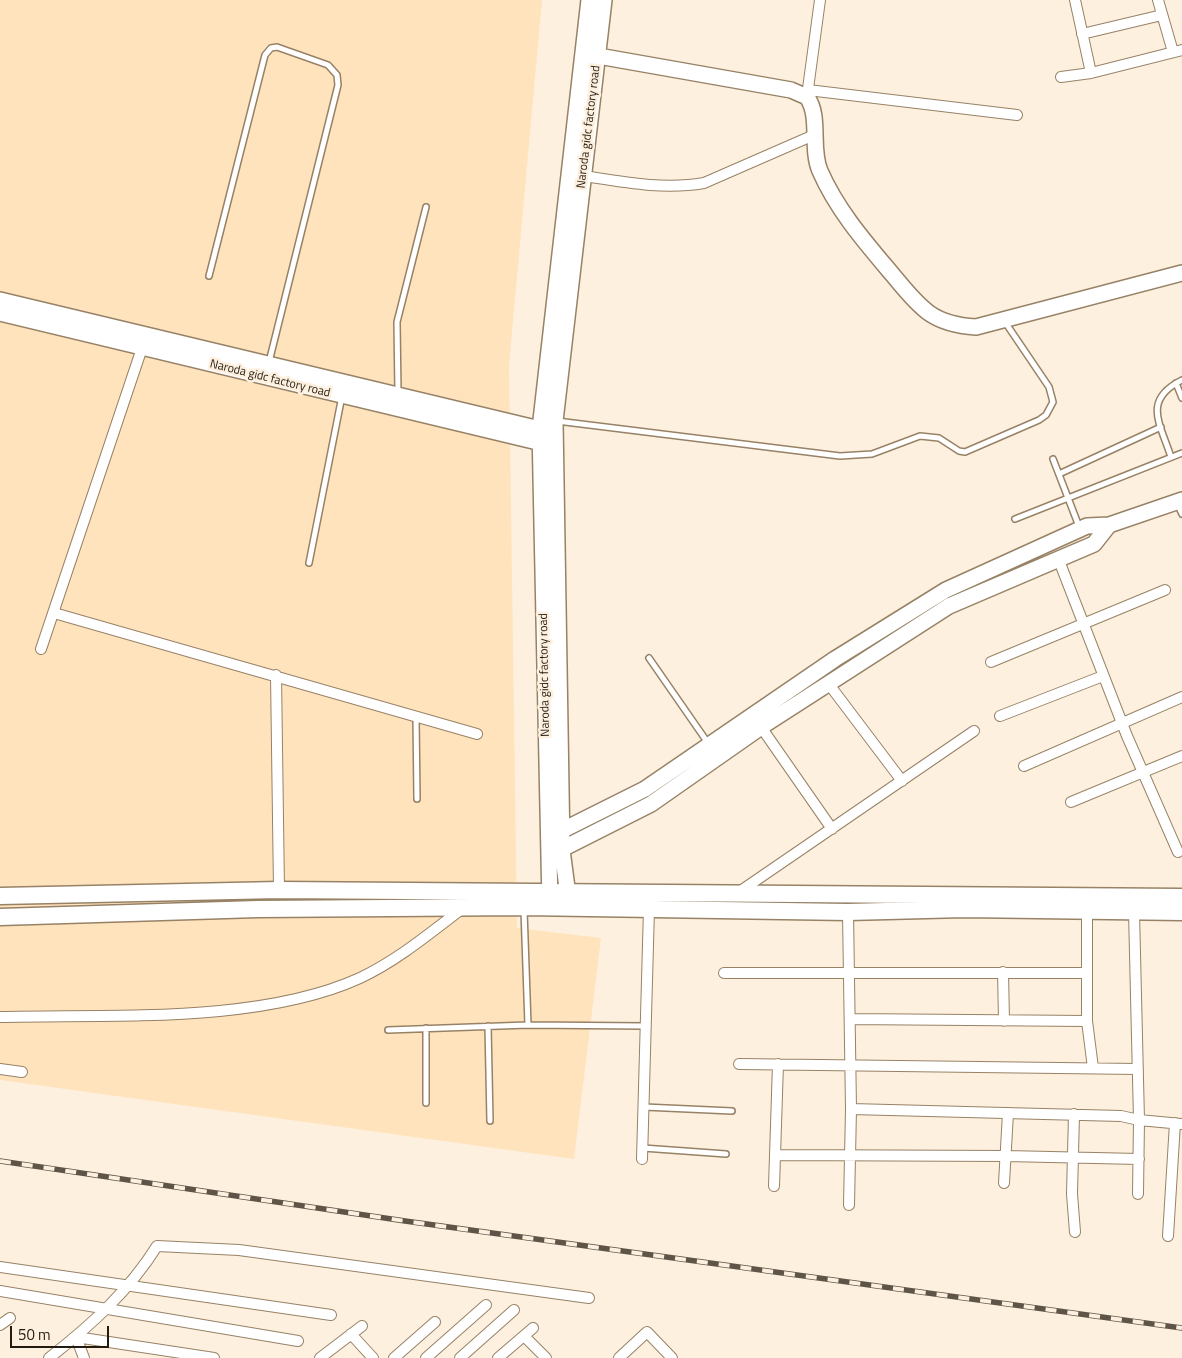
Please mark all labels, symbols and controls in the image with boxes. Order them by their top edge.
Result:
street label: Naroda gidc factory road [574,65,604,189]
street label: Naroda gidc factory road [208,357,332,401]
street label: Naroda gidc factory road [537,613,553,737]
scale bar [12,1316,111,1348]
text: 50 m [18,1323,51,1346]

